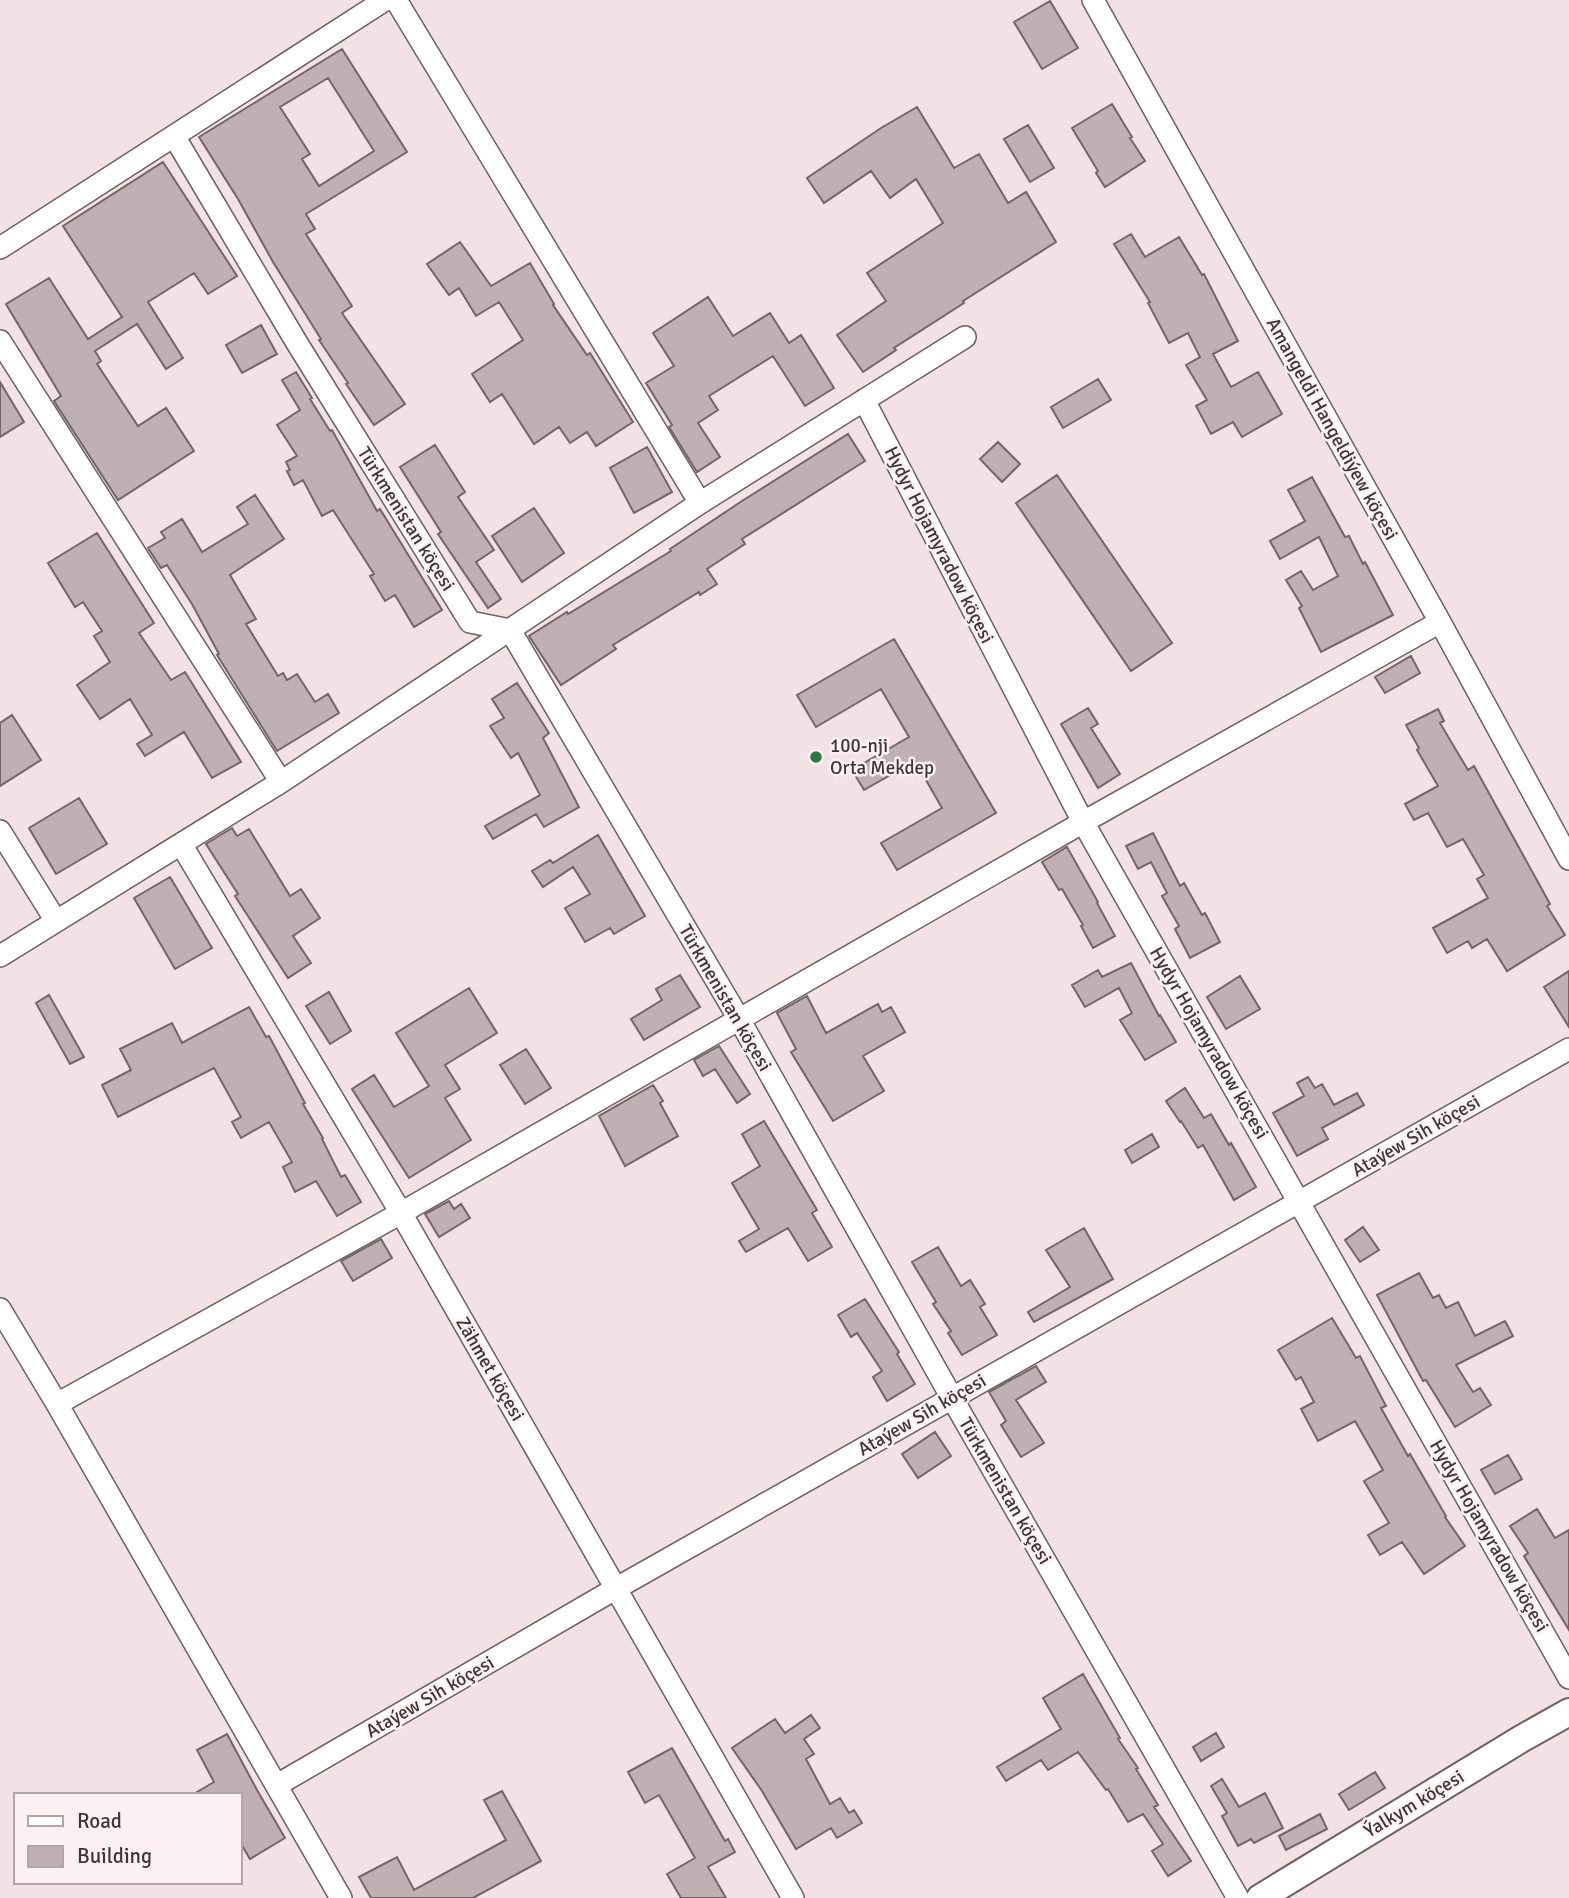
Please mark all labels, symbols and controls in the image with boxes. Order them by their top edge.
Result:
street label: Amangeldi Hangeldiýew köçesi [1261,314,1403,544]
street label: Türkmenistan köçesi [352,442,460,596]
street label: Hydyr Hojamyradow köçesi [879,442,999,648]
place label: 100-nji Orta Mekdep [830,734,934,780]
marker: 100-nji Orta Mekdep [808,749,824,765]
street label: Türkmenistan köçesi [673,920,777,1076]
street label: Hydyr Hojamyradow köçesi [1144,943,1274,1143]
street label: Ataýew Sih köçesi [1348,1090,1484,1182]
street label: Zähmet köçesi [450,1312,530,1426]
street label: Ataýew Sih köçesi [854,1369,990,1461]
street label: Türkmenistan köçesi [953,1413,1057,1569]
street label: Hydyr Hojamyradow köçesi [1424,1436,1554,1636]
street label: Ataýew Sih köçesi [362,1651,498,1743]
street label: Ýalkym köçesi [1360,1765,1468,1843]
legend [14,1793,242,1884]
text: Road [77,1808,122,1834]
text: Building [77,1843,152,1869]

